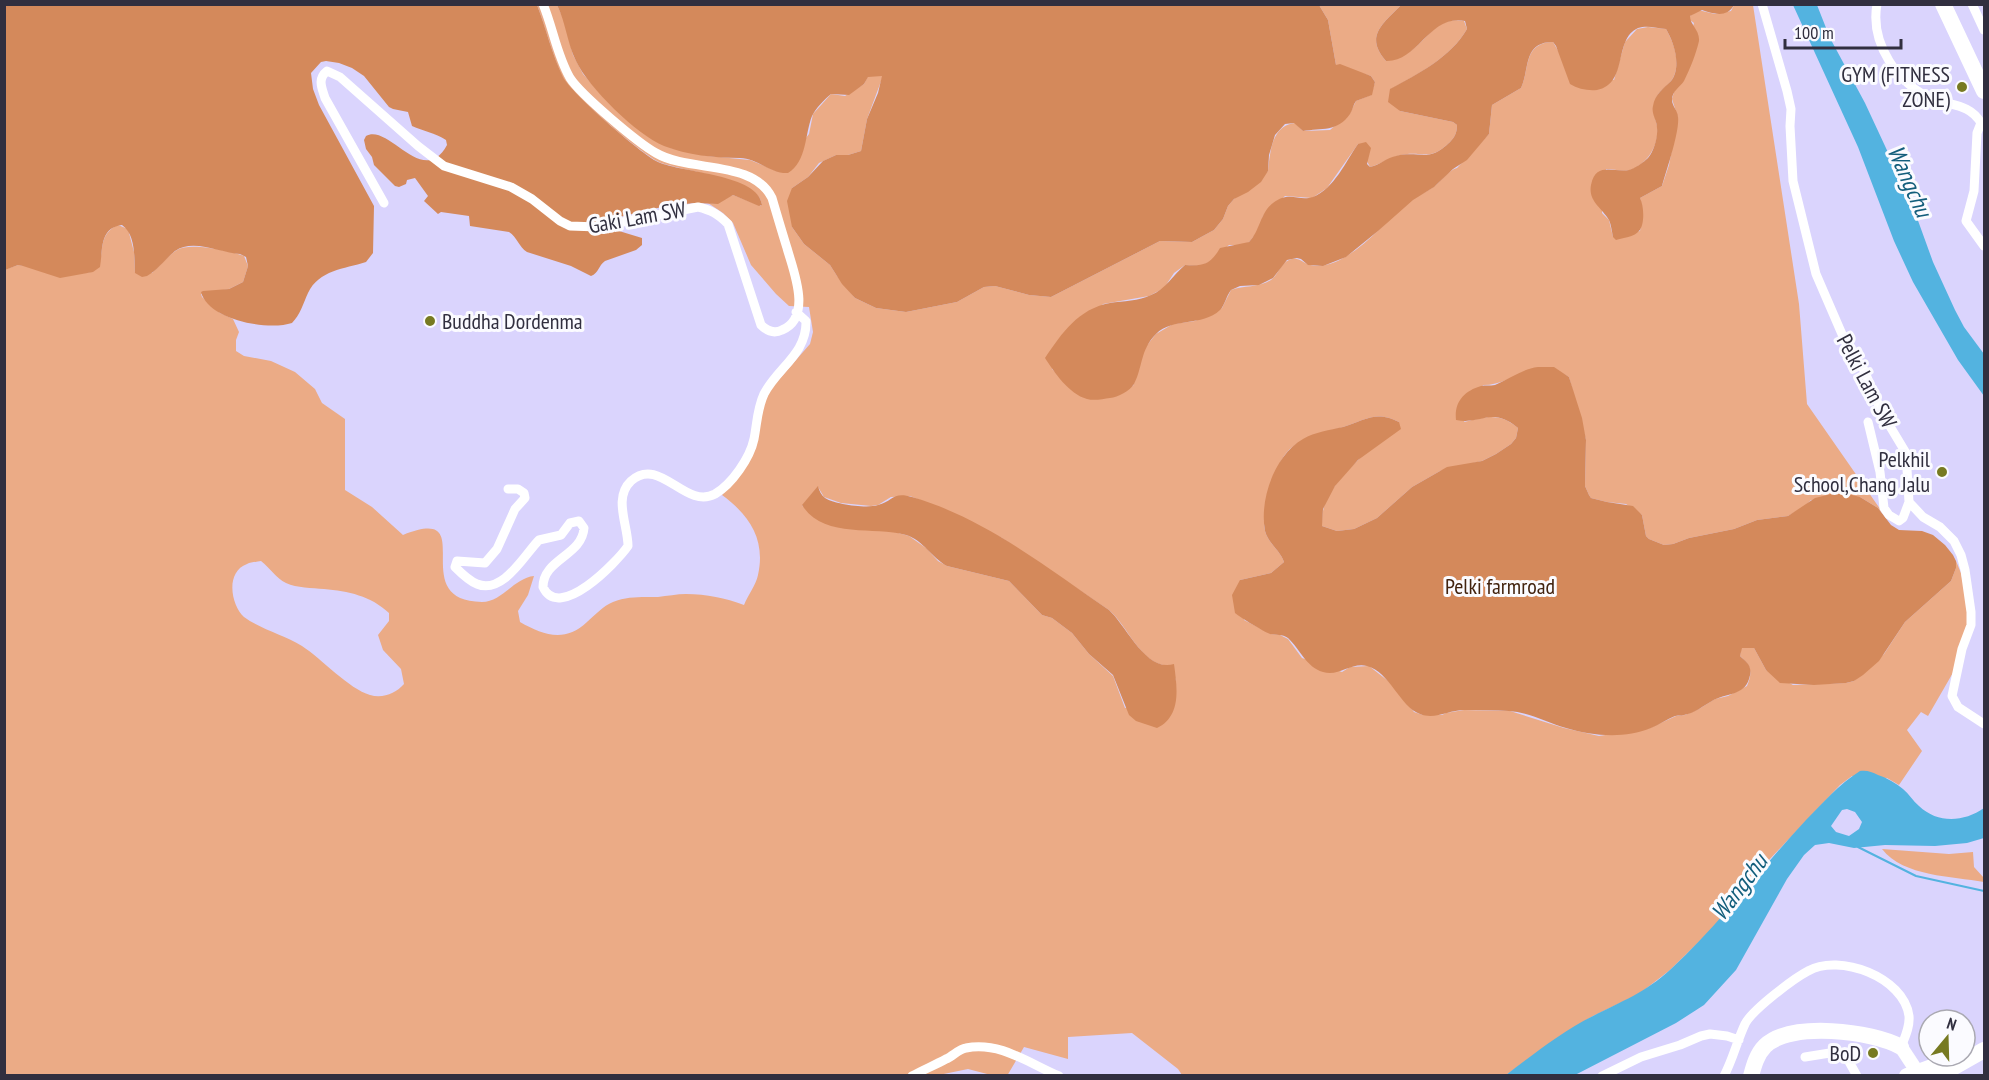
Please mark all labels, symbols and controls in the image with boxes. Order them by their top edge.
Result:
scale bar [1785,12,1900,50]
text: 100 m [1794,21,1834,44]
place label: GYM (FITNESS ZONE) [1841,60,1951,113]
marker: GYM (FITNESS ZONE) [1955,80,1969,94]
water label: Wangchu [1881,140,1940,223]
street label: Gaki Lam SW [586,195,688,239]
place label: Buddha Dordenma [442,307,583,335]
marker: Buddha Dordenma [423,314,437,328]
street label: Pelki Lam SW [1831,329,1903,433]
place label: Pelkhil School,Chang Jalu [1794,445,1931,498]
marker: Pelkhil School,Chang Jalu [1935,465,1949,479]
park label: Pelki farmroad [1445,572,1555,600]
water label: Wangchu [1704,846,1775,926]
north arrow [1917,1008,1977,1068]
text: N [1945,1013,1959,1035]
place label: BoD [1830,1039,1861,1067]
marker: BoD [1866,1046,1880,1060]

